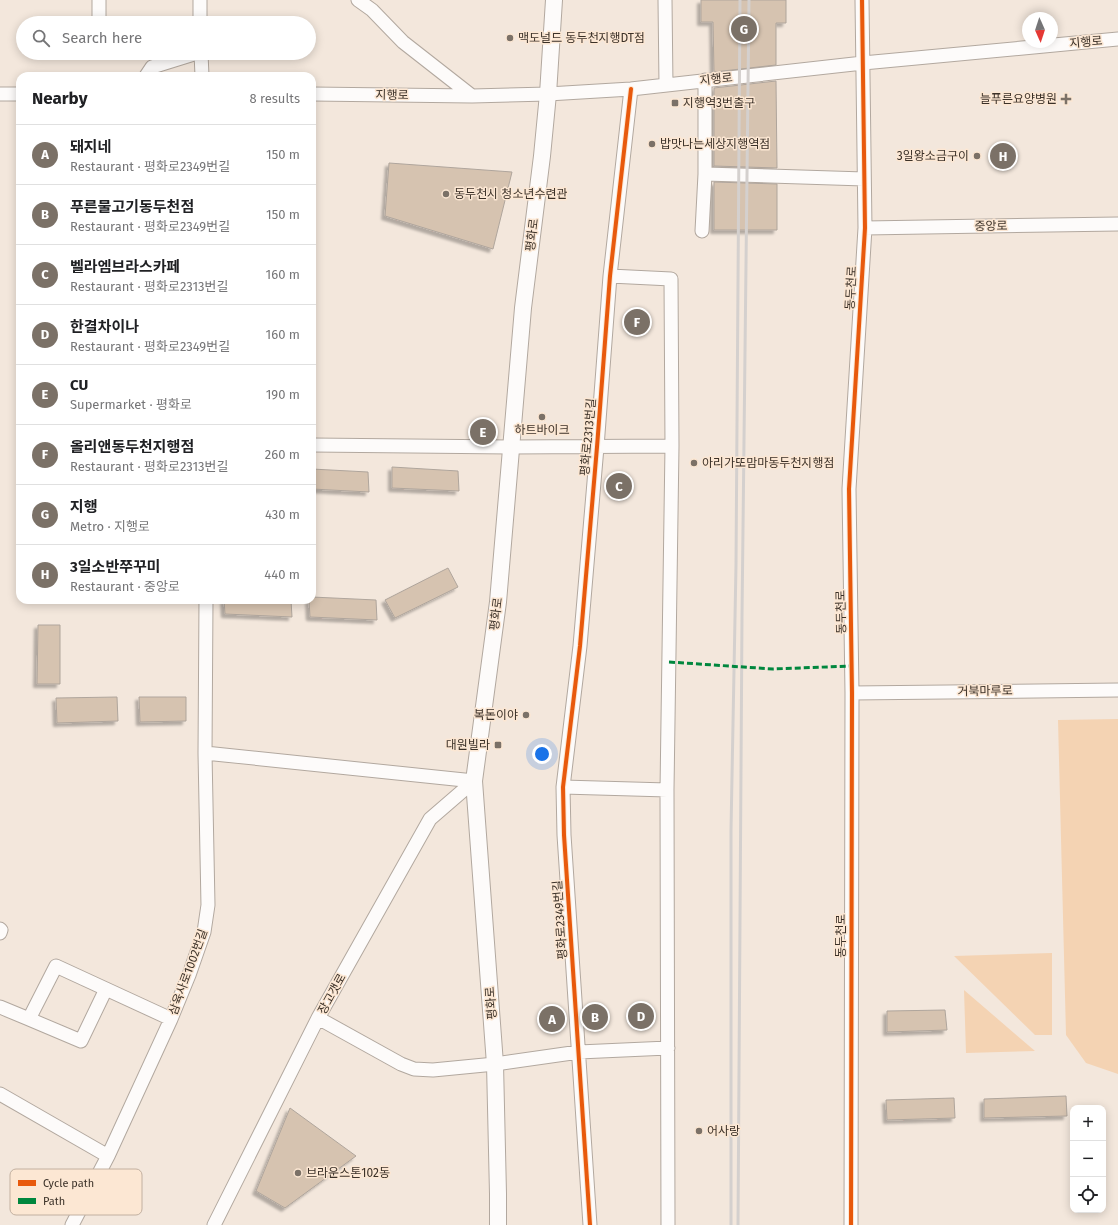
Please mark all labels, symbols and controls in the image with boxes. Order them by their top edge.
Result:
north arrow [1022,12,1058,48]
pin: G [731,14,757,44]
search box [16,16,316,60]
icon: search [30,27,52,49]
text: Search here [62,29,142,47]
place label: 맥도널드 동두천지행DT점 [518,31,645,45]
marker: 맥도널드 동두천지행DT점 [505,33,515,43]
street label: 지행로 [1069,34,1103,50]
street label: 지행로 [699,70,733,88]
text: Nearby [32,88,87,109]
street label: 지행로 [375,88,409,102]
text: 8 results [249,91,300,106]
place label: 늘푸른요양병원 [980,92,1057,106]
marker: 늘푸른요양병원 [1060,93,1072,105]
place label: 지행역3번출구 [683,96,755,110]
marker: 지행역3번출구 [670,98,680,108]
place label: 밥맛나는세상지행역점 [660,137,770,151]
text: 돼지네 [70,138,111,156]
marker: 밥맛나는세상지행역점 [647,139,657,149]
pin: H [990,141,1016,171]
text: A [41,147,49,162]
text: 150 m [266,147,300,162]
place label: 3일왕소금구이 [897,149,969,163]
marker: 3일왕소금구이 [972,151,982,161]
text: Restaurant · 평화로2349번길 [70,159,230,174]
place label: 동두천시 청소년수련관 [454,187,568,201]
marker: 동두천시 청소년수련관 [441,189,451,199]
text: 푸른물고기동두천점 [70,198,194,216]
text: B [41,207,49,222]
text: 150 m [266,207,300,222]
street label: 평화로 [523,218,541,252]
text: Restaurant · 평화로2349번길 [70,219,230,234]
street label: 중앙로 [974,219,1008,233]
text: 벨라엠브라스카페 [70,258,180,276]
street label: 동두천로 [843,266,859,310]
text: C [41,267,49,282]
text: 160 m [266,267,300,282]
text: Restaurant · 평화로2313번길 [70,279,228,294]
pin: F [624,307,650,337]
text: 한결차이나 [70,318,139,336]
text: D [41,327,49,342]
text: 160 m [266,327,300,342]
text: Restaurant · 평화로2349번길 [70,339,230,354]
text: CU [70,376,88,394]
text: E [42,387,48,402]
text: 190 m [266,387,300,402]
text: Supermarket · 평화로 [70,397,192,412]
street label: 평화로2313번길 [578,398,598,476]
marker: 하트바이크 [537,412,547,422]
pin: E [470,417,496,447]
place label: 하트바이크 [514,423,570,437]
text: 올리앤동두천지행점 [70,438,194,456]
text: F [42,447,48,462]
text: 260 m [265,447,300,462]
place label: 아리가또맘마동두천지행점 [702,456,834,470]
marker: 아리가또맘마동두천지행점 [689,458,699,468]
text: Restaurant · 평화로2313번길 [70,459,228,474]
pin: C [606,471,632,501]
text: 지행 [70,498,98,516]
text: G [41,507,49,522]
text: 430 m [265,507,300,522]
text: Metro · 지행로 [70,519,150,534]
text: 3일소반쭈꾸미 [70,558,161,576]
text: H [41,567,49,582]
text: 440 m [264,567,300,582]
text: Restaurant · 중앙로 [70,579,180,594]
street label: 동두천로 [834,590,848,634]
street label: 평화로 [487,597,505,631]
street label: 거북마루로 [957,684,1013,698]
place label: 복돈이야 [474,708,518,722]
marker: 복돈이야 [521,710,531,720]
place label: 대원빌라 [446,738,490,752]
marker: 대원빌라 [493,740,503,750]
your location [532,744,552,764]
street label: 평화로2349번길 [550,880,570,960]
street label: 동두천로 [834,914,848,958]
street label: 삼육사로1002번길 [166,927,210,1017]
street label: 장고갯로 [315,971,349,1017]
street label: 평화로 [483,986,499,1020]
pin: D [628,1001,654,1031]
pin: B [582,1002,608,1032]
pin: A [539,1004,565,1034]
map controls [1070,1105,1106,1213]
button: + [1070,1105,1106,1141]
place label: 어사랑 [707,1124,740,1138]
marker: 어사랑 [694,1126,704,1136]
button: − [1070,1141,1106,1177]
place label: 브라운스톤102동 [306,1166,390,1180]
marker: 브라운스톤102동 [293,1168,303,1178]
legend [10,1169,142,1215]
text: Cycle path [43,1177,94,1190]
button: locate [1070,1177,1106,1213]
text: Path [43,1195,65,1208]

